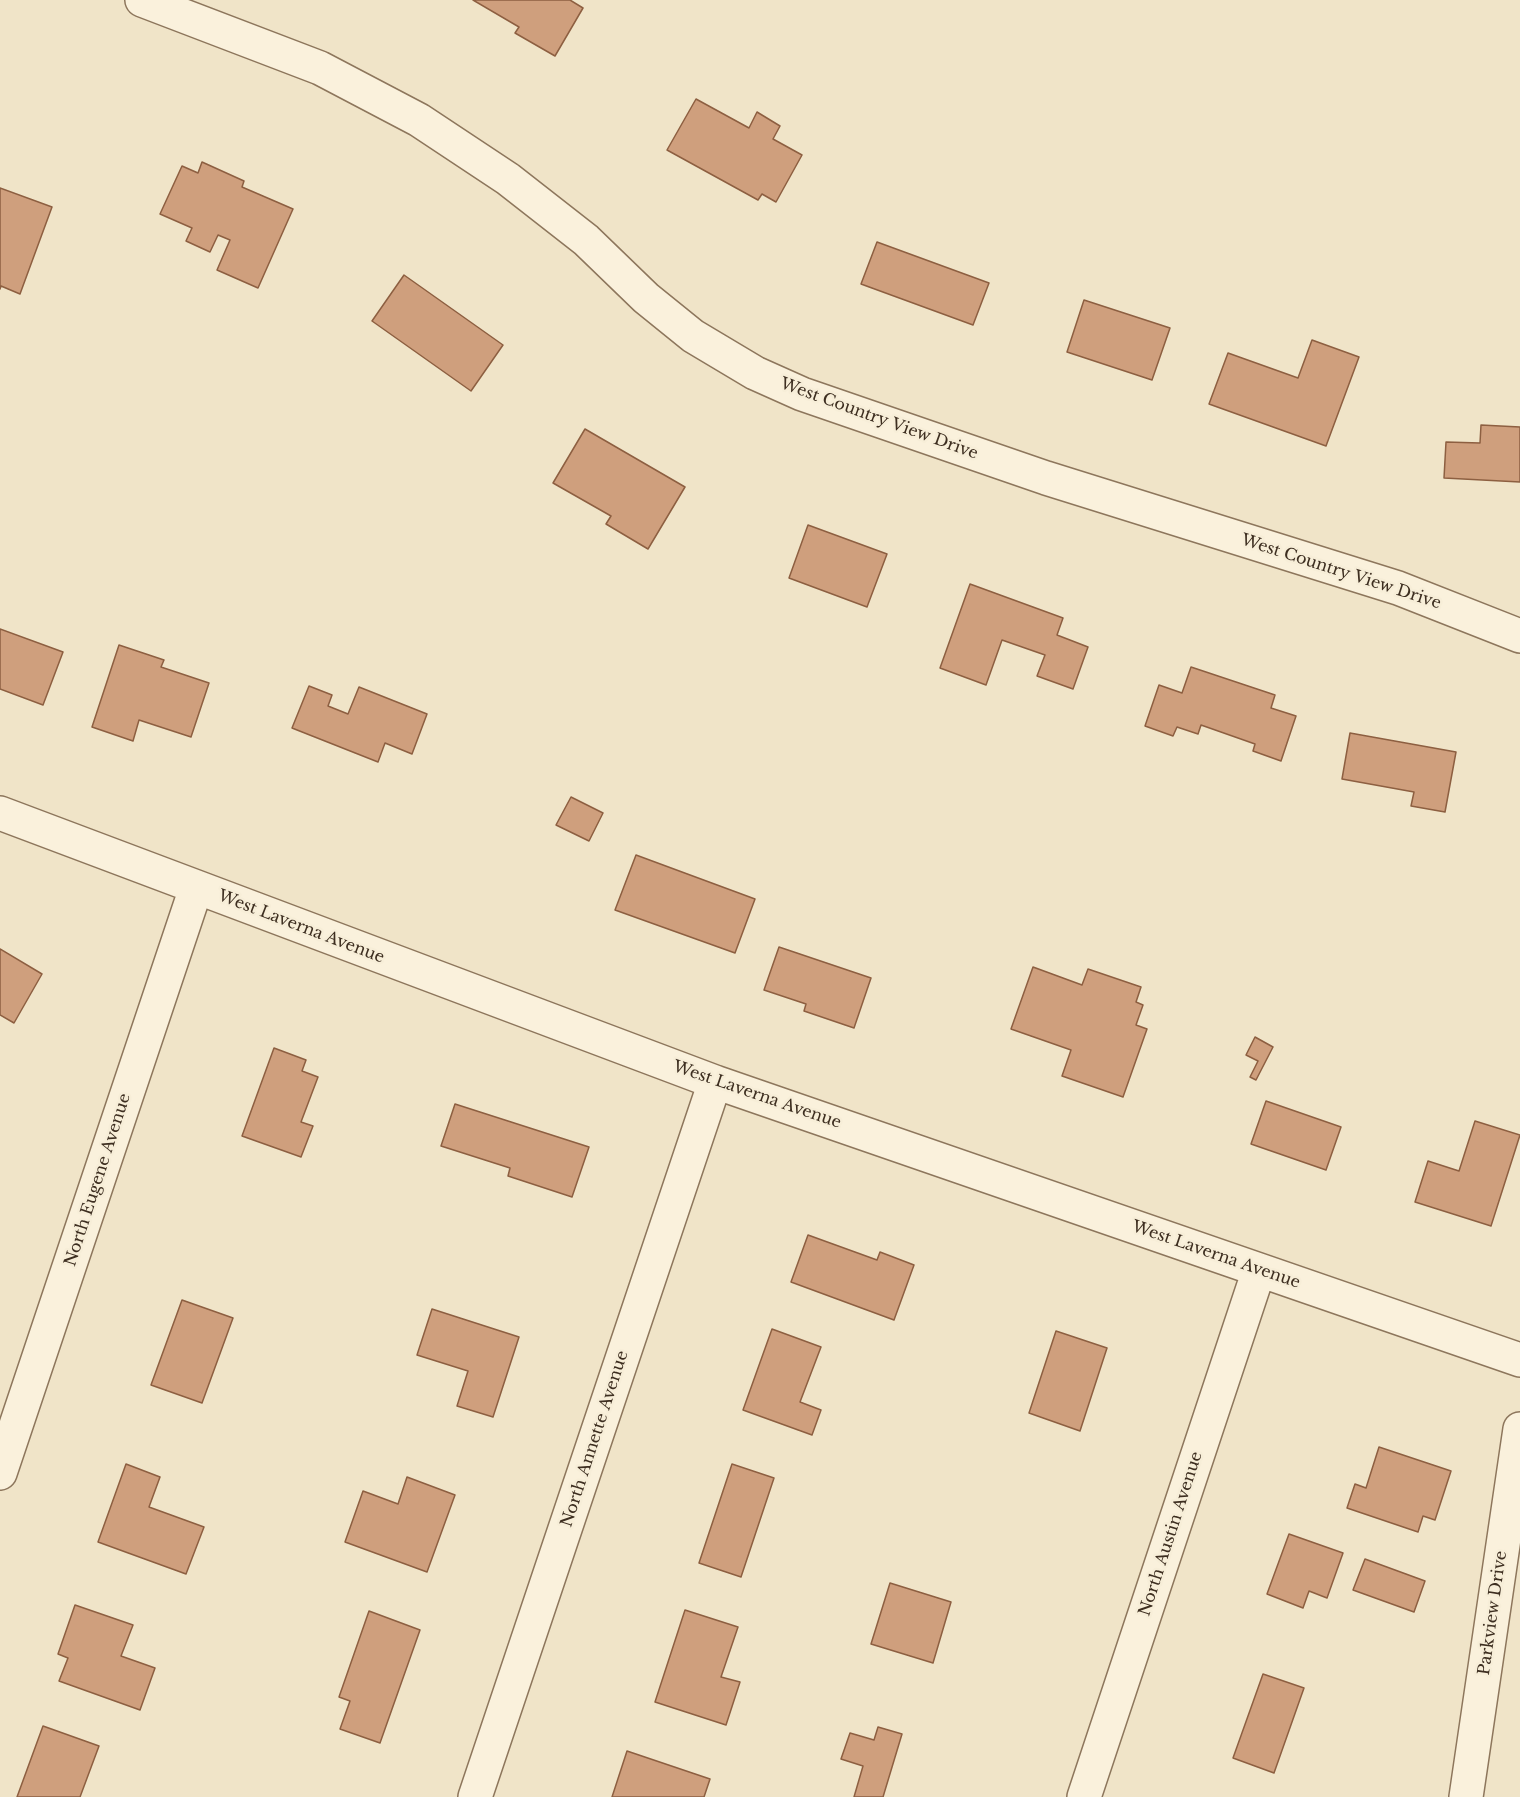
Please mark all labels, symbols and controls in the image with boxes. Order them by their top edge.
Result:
street label: West Country View Drive [778,374,980,464]
street label: West Country View Drive [1239,531,1443,613]
street label: West Laverna Avenue [215,886,387,968]
street label: West Laverna Avenue [670,1057,844,1133]
street label: North Eugene Avenue [61,1091,135,1269]
street label: West Laverna Avenue [1129,1217,1303,1293]
street label: North Annette Avenue [557,1349,633,1529]
street label: North Austin Avenue [1135,1449,1207,1619]
street label: Parkview Drive [1475,1550,1511,1676]

